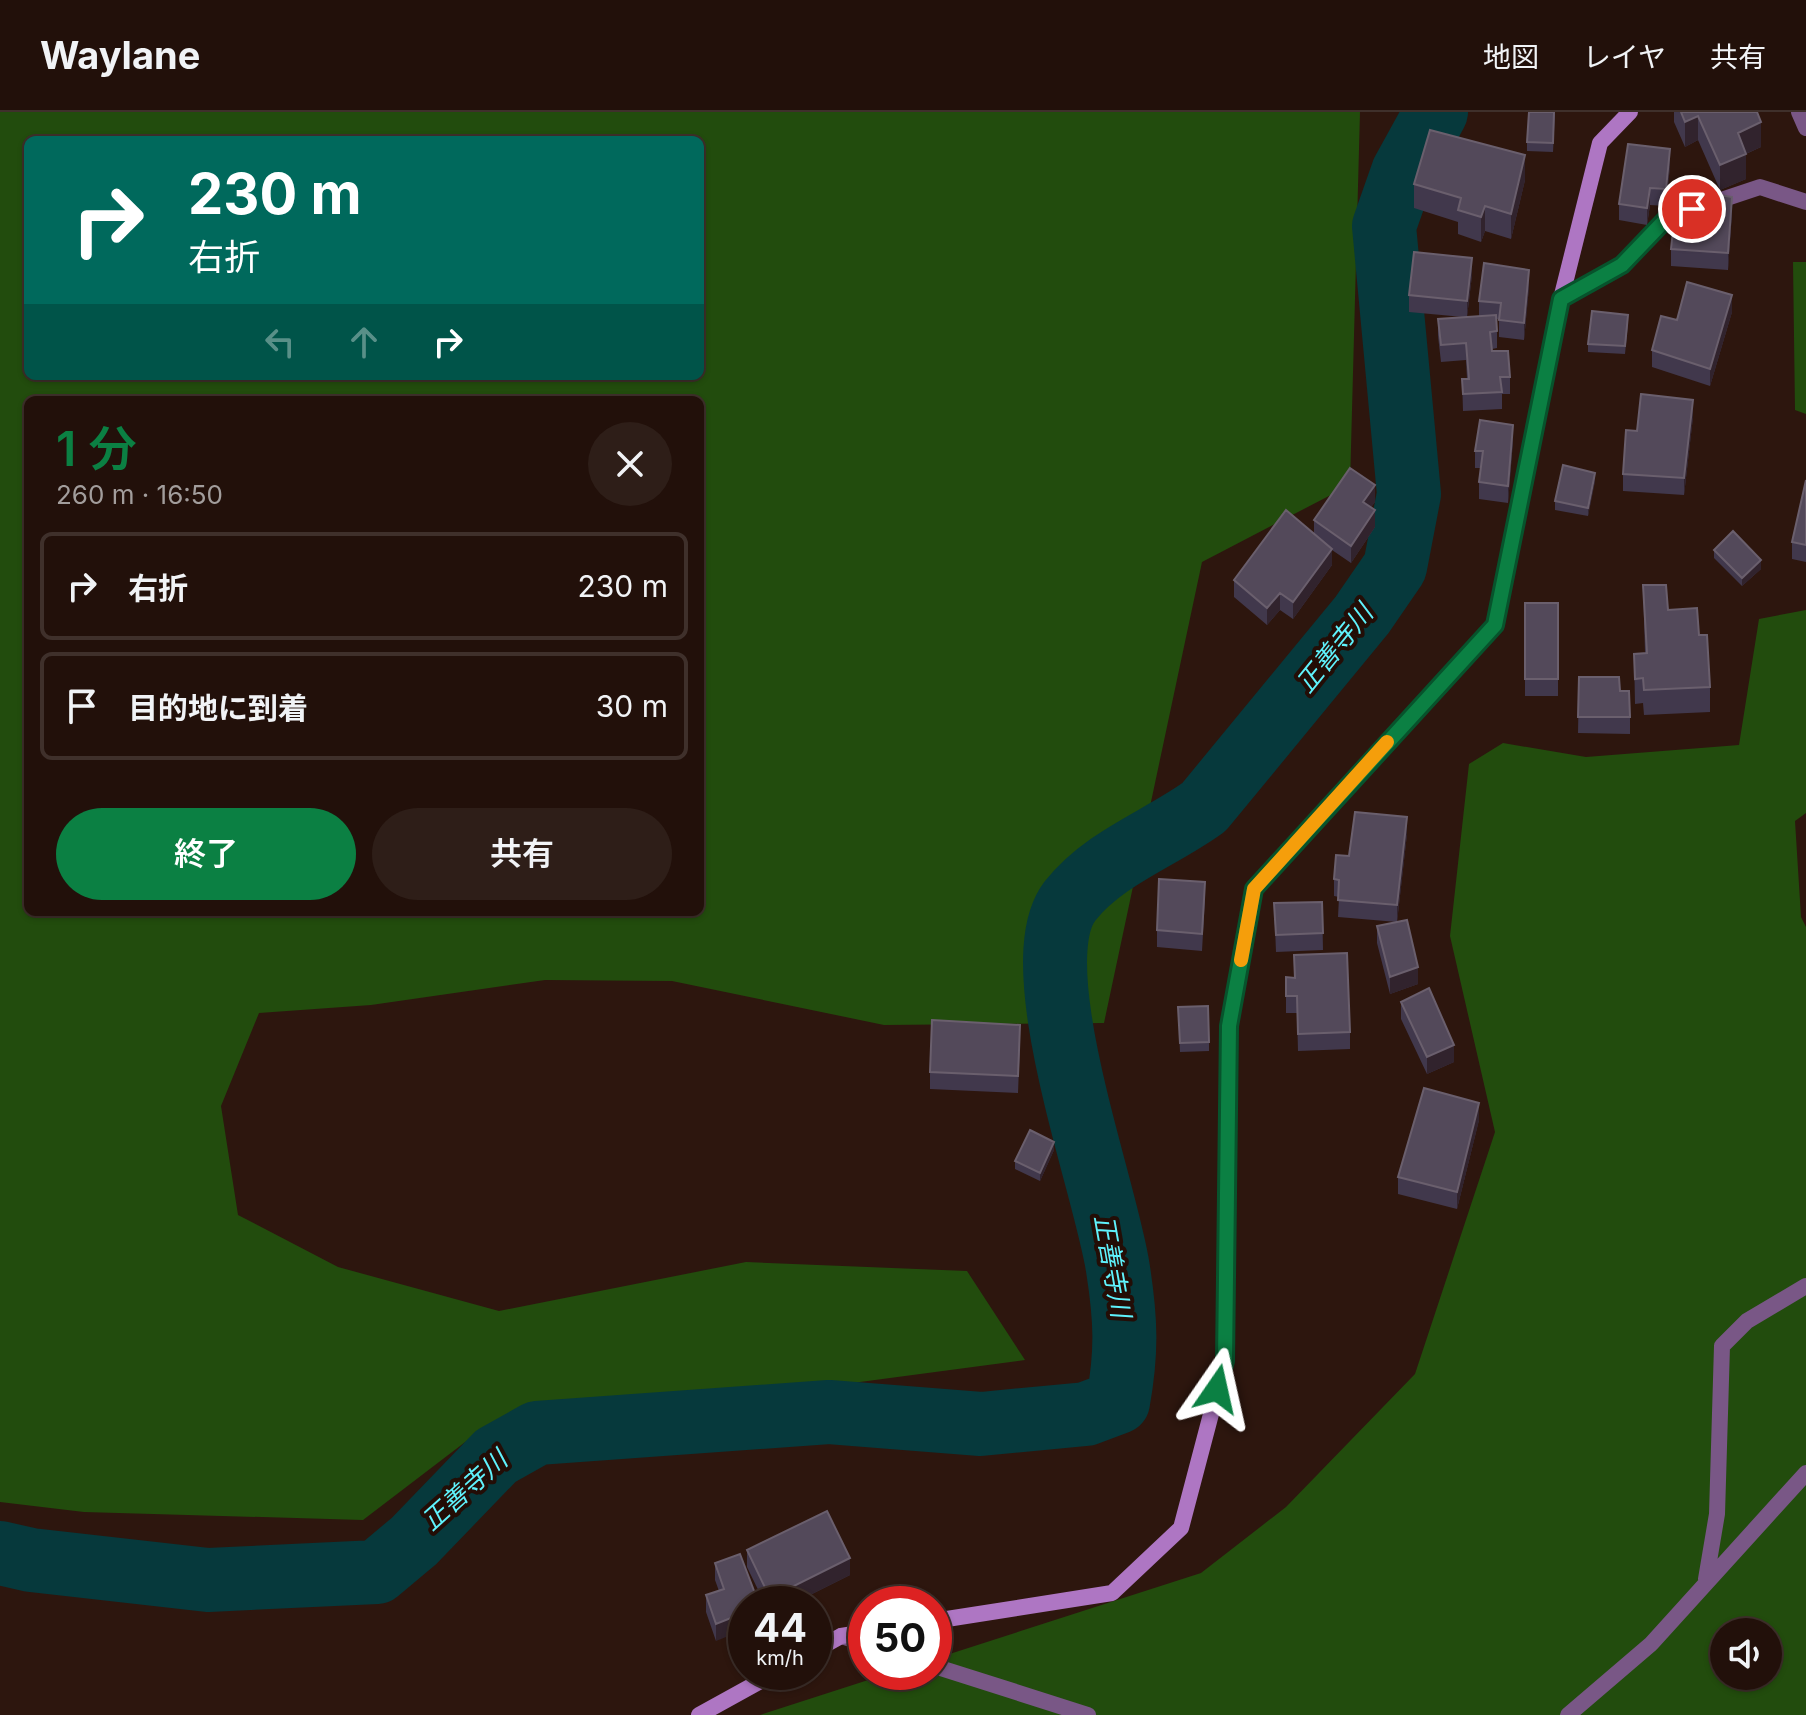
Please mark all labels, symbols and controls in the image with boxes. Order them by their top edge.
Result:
text: Waylane [40,32,200,78]
text: 地図 [1483,40,1539,74]
text: レイヤ [1583,40,1666,74]
text: 共有 [1710,40,1766,74]
text: 230 m [188,160,362,228]
icon: right [56,168,160,272]
pin [1658,175,1726,243]
icon: arrive [1670,187,1714,231]
text: 右折 [188,235,260,279]
icon: left [258,320,302,364]
icon: ahead [342,320,386,364]
icon: right [426,320,470,364]
text: 1 分 [56,419,136,478]
button: close [588,422,672,506]
text: 260 m · 16:50 [56,479,223,510]
icon: right [60,564,104,608]
text: 230 m [578,568,668,604]
text: 右折 [128,570,188,606]
water label: 正善寺川 [1289,596,1381,698]
icon: arrive [60,684,104,728]
text: 30 m [596,688,668,724]
text: 目的地に到着 [128,690,308,726]
button: 終了 [56,808,356,900]
button: 共有 [372,808,672,900]
water label: 正善寺川 [1089,1212,1138,1323]
position arrow [1175,1347,1259,1431]
water label: 正善寺川 [415,1442,515,1536]
speed limit sign: 50 [848,1586,952,1690]
text: 44 [753,1603,807,1652]
map controls [1710,1618,1782,1690]
button: sound [1710,1618,1782,1690]
text: km/h [756,1646,804,1670]

